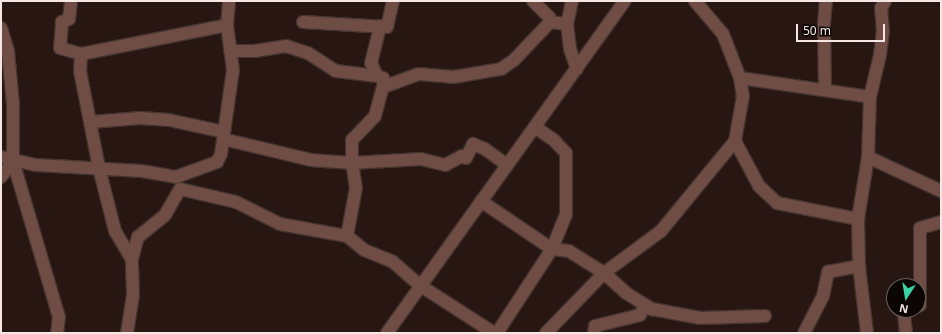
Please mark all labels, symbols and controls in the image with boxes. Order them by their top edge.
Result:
scale bar [798,16,887,42]
text: 50 m [803,22,831,39]
north arrow [886,278,926,318]
text: N [898,301,910,318]

